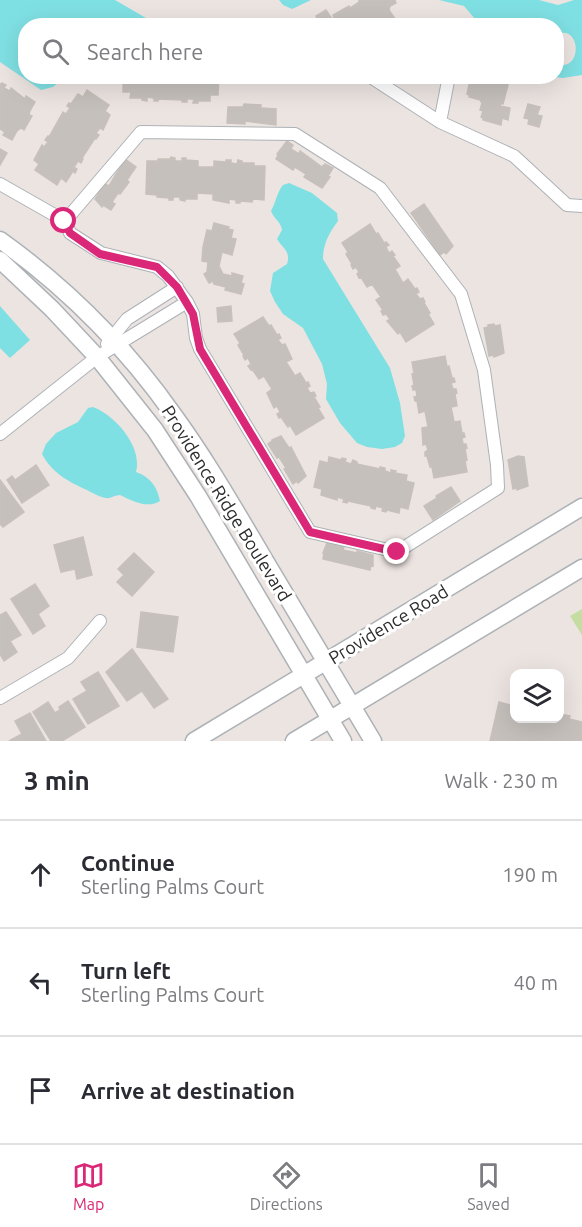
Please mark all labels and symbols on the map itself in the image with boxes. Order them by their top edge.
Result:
route start [50,207,76,233]
street label: Providence Ridge Boulevard [158,401,296,605]
route end [383,538,409,564]
street label: Providence Road [325,580,451,668]

